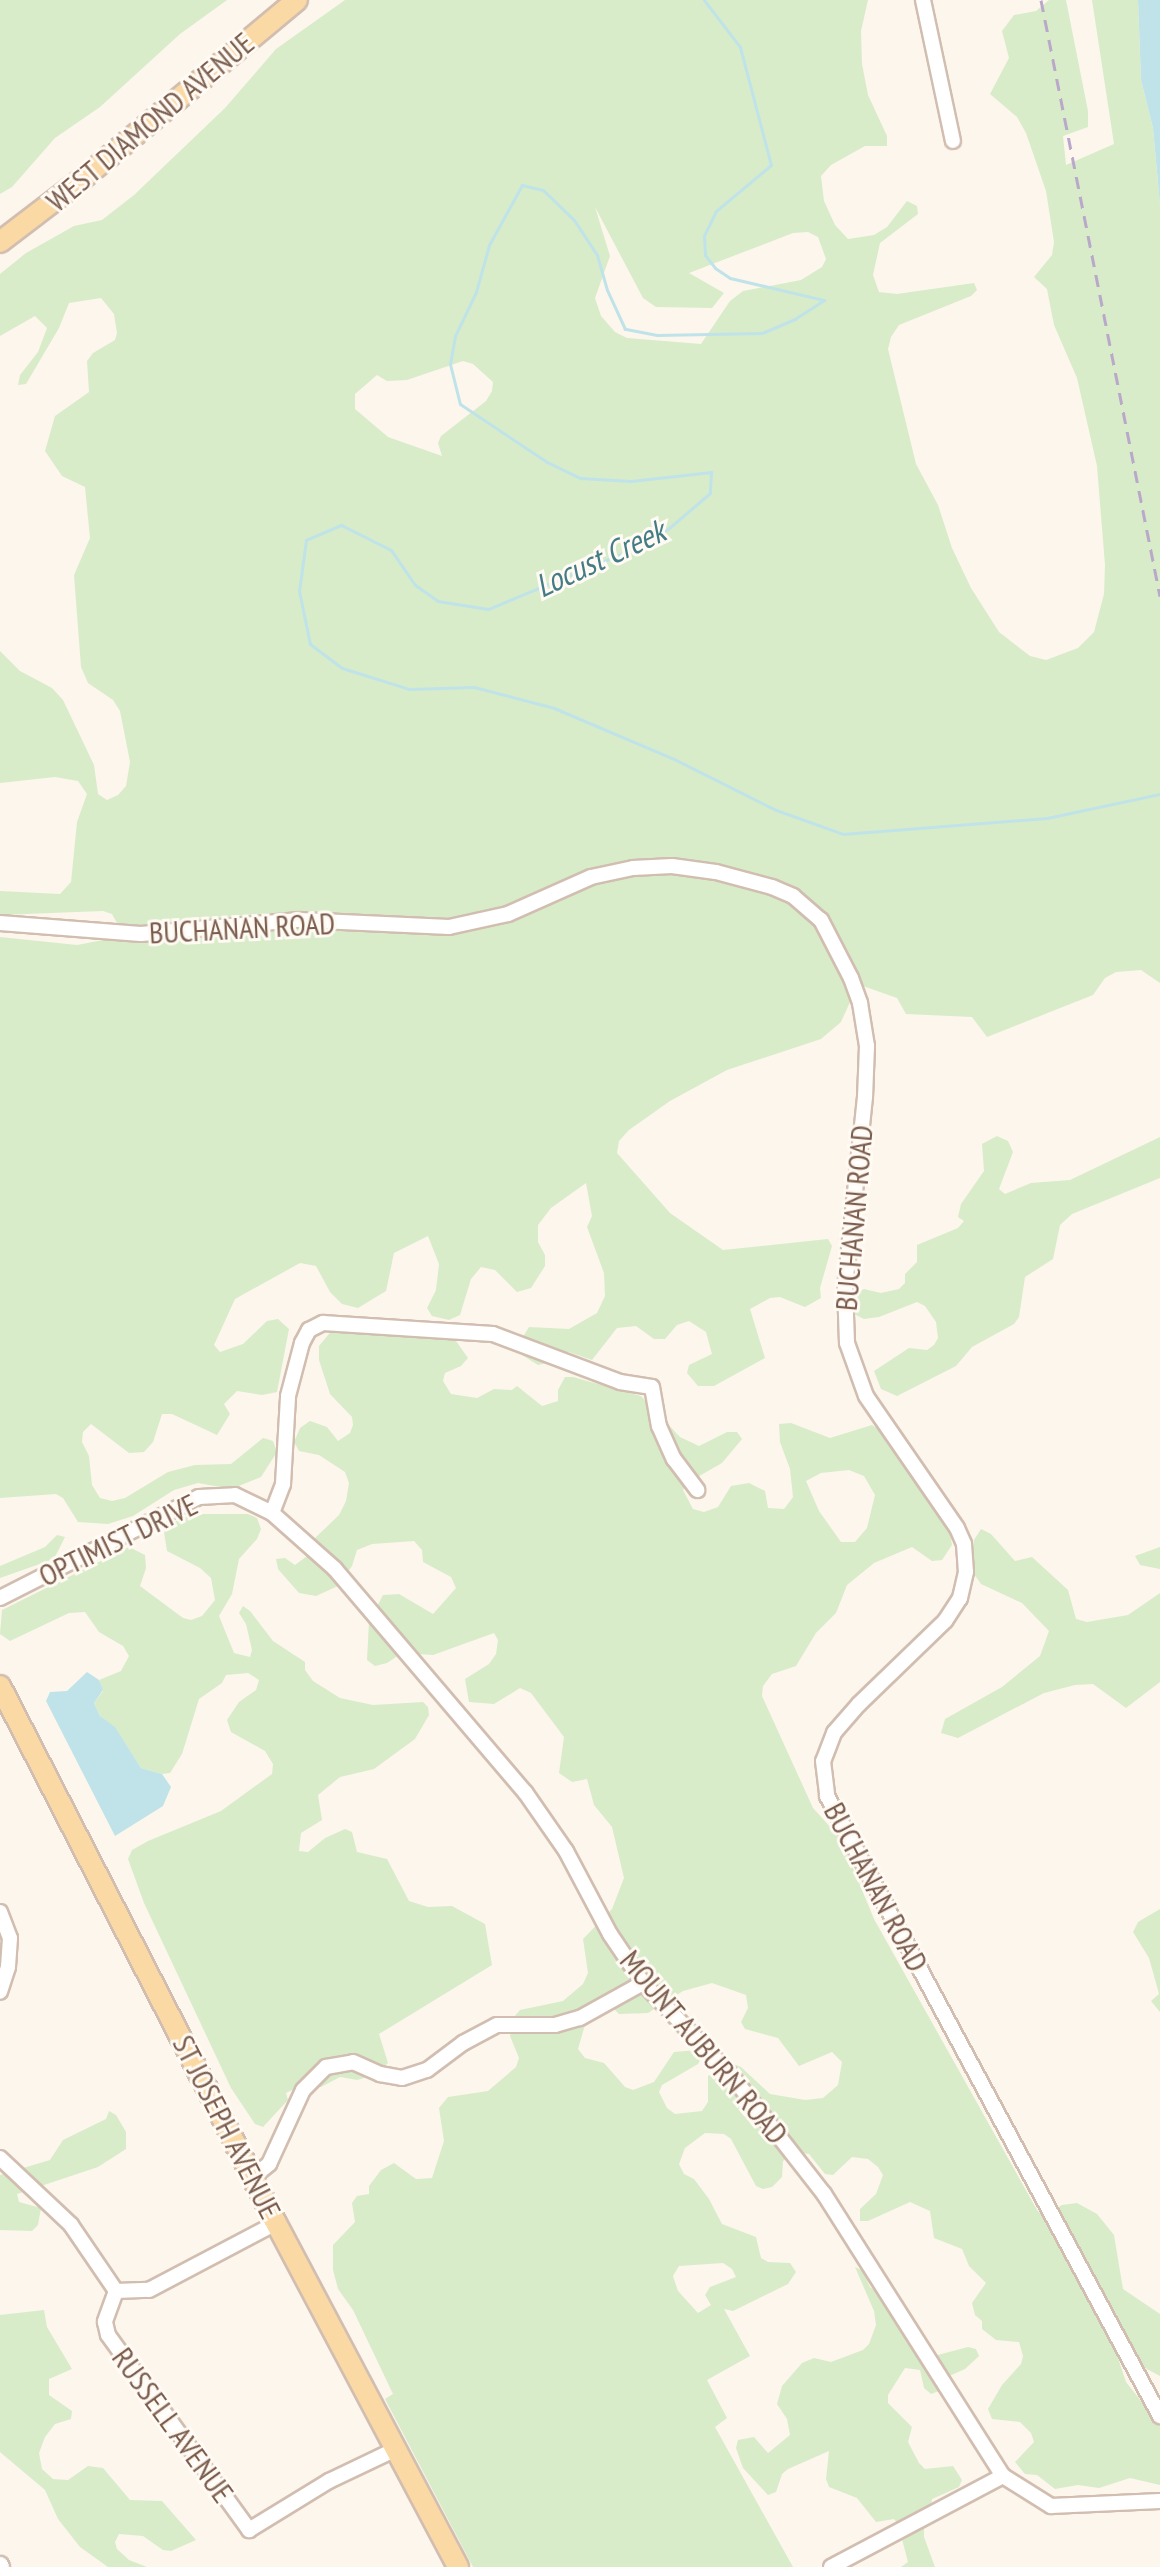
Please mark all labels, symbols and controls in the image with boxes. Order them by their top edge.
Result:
street label: WEST DIAMOND AVENUE [39,24,261,220]
water label: Locust Creek [529,511,671,605]
street label: BUCHANAN ROAD [148,905,336,951]
street label: BUCHANAN ROAD [828,1124,880,1312]
street label: OPTIMIST DRIVE [33,1486,203,1594]
street label: BUCHANAN ROAD [816,1796,936,1978]
street label: MOUNT AUBURN ROAD [612,1942,796,2152]
street label: ST JOSEPH AVENUE [165,2029,289,2225]
street label: RUSSELL AVENUE [104,2340,242,2510]

